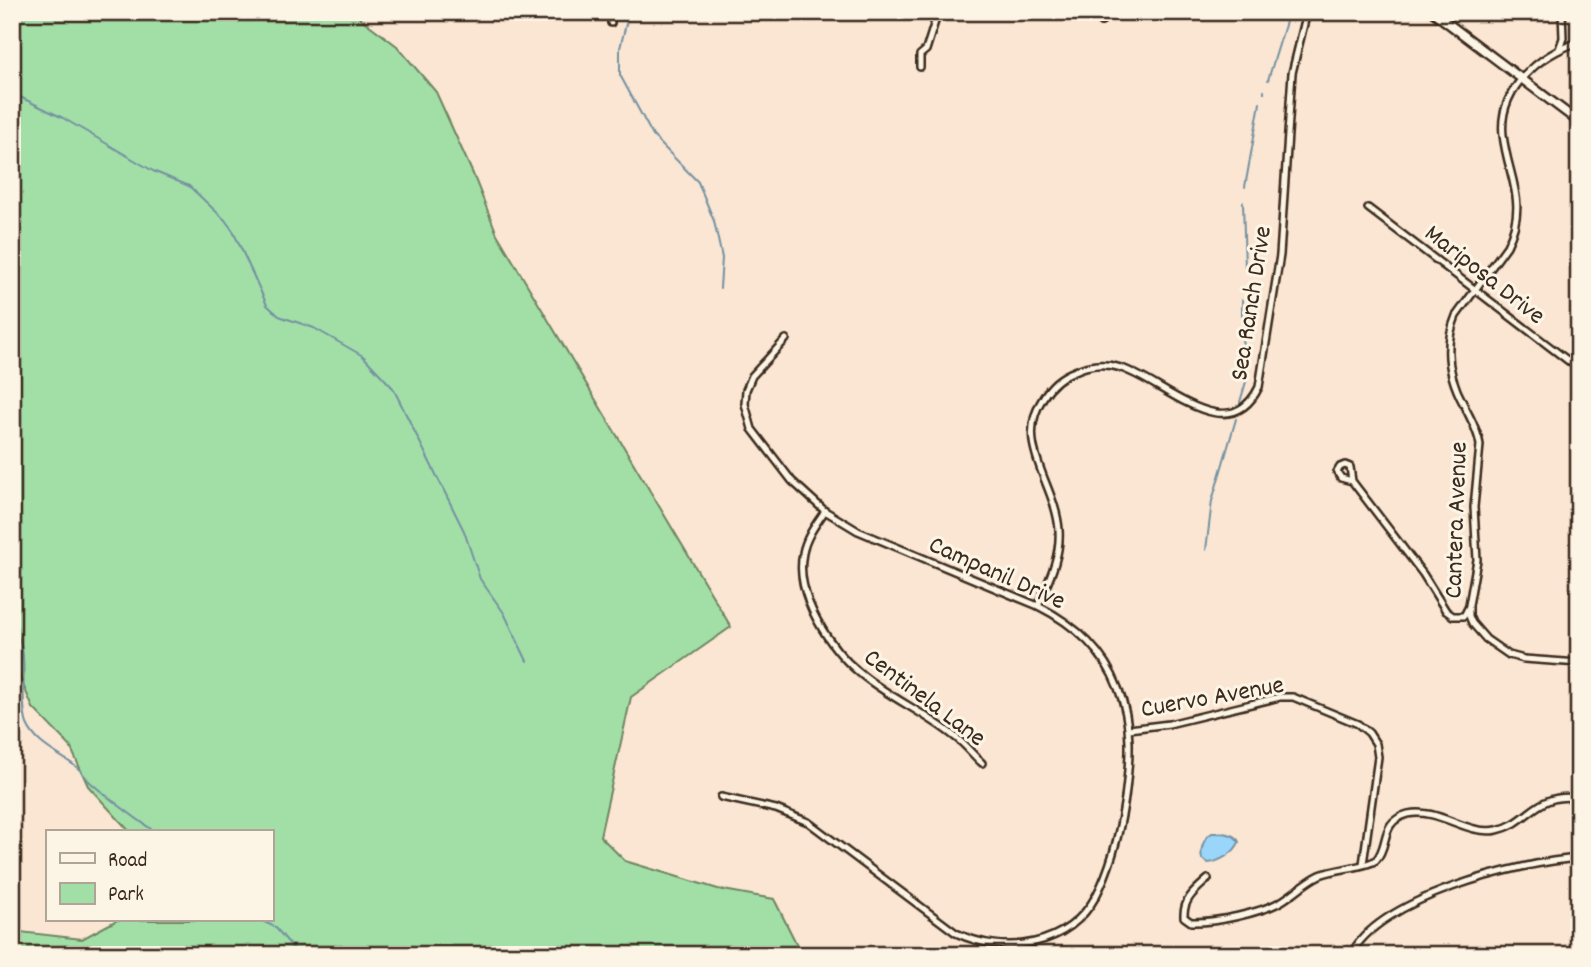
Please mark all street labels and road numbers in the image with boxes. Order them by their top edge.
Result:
street label: Mariposa Drive [1415,217,1552,335]
street label: Sea Ranch Drive [1222,223,1283,384]
street label: Cantera Avenue [1436,441,1479,599]
street label: Campanil Drive [922,528,1071,621]
street label: Centinela Lane [855,640,993,757]
street label: Cuervo Avenue [1138,668,1287,729]

